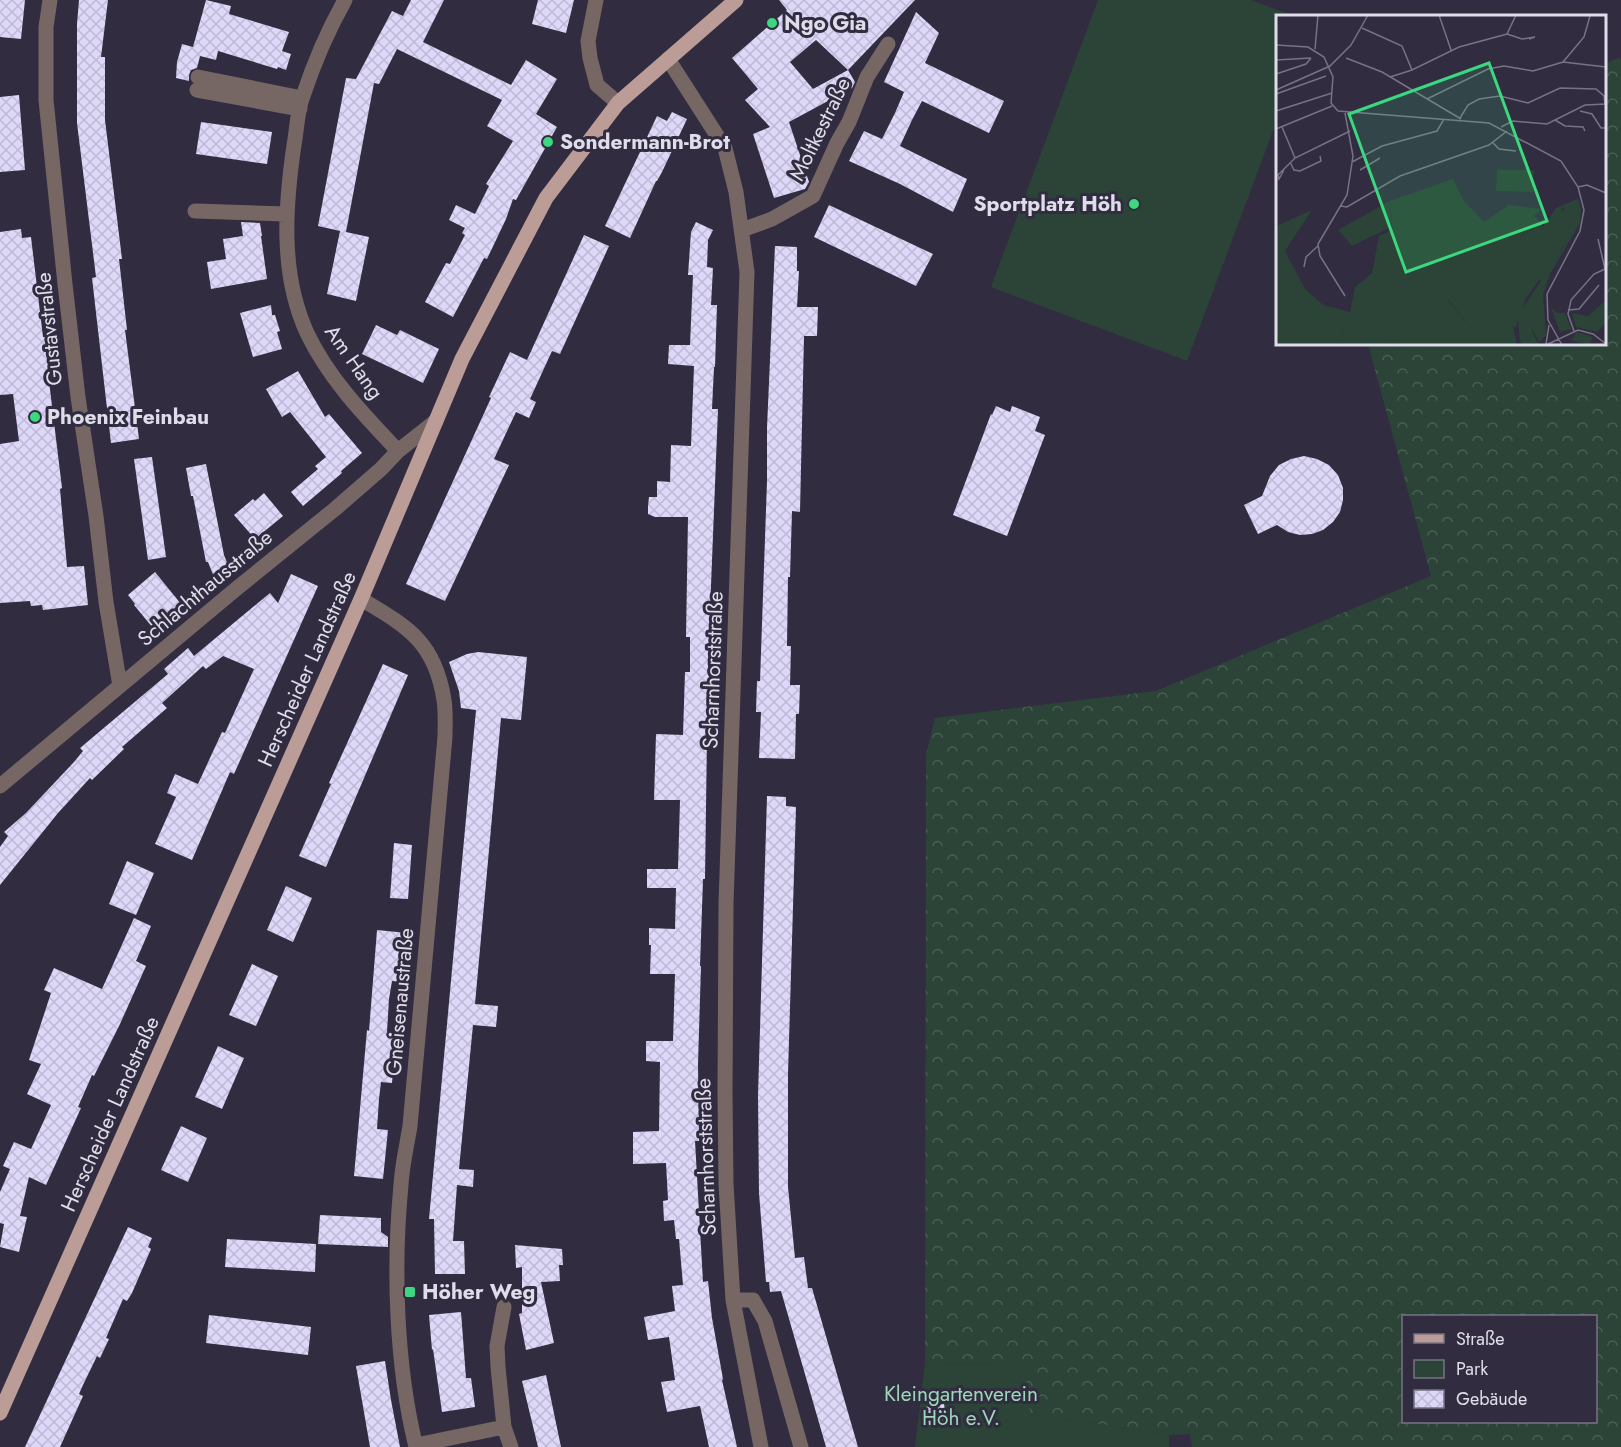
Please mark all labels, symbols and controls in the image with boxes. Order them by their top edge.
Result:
place label: Ngo Gia [784,8,866,38]
inset map [1276,15,1606,345]
marker: Ngo Gia [765,16,779,30]
street label: Moltkestraße [782,72,858,186]
place label: Sondermann-Brot [560,127,730,157]
marker: Sondermann-Brot [541,135,555,149]
place label: Sportplatz Höh [973,189,1122,219]
marker: Sportplatz Höh [1127,197,1141,211]
street label: Gustavstraße [28,271,70,387]
street label: Am Hang [317,319,391,405]
place label: Phoenix Feinbau [47,402,209,432]
marker: Phoenix Feinbau [28,410,42,424]
street label: Schlachthausstraße [131,522,279,653]
street label: Herscheider Landstraße [250,566,364,772]
street label: Scharnhorststraße [695,591,731,749]
street label: Gneisenaustraße [379,927,421,1077]
street label: Herscheider Landstraße [53,1011,167,1217]
street label: Scharnhorststraße [688,1078,724,1236]
place label: Höher Weg [422,1277,535,1307]
marker: Höher Weg [403,1285,417,1299]
legend [1402,1315,1597,1423]
text: Straße [1456,1326,1504,1352]
text: Park [1456,1356,1488,1382]
park label: Kleingartenverein Höh e.V. [884,1379,1038,1433]
text: Gebäude [1456,1386,1527,1412]

